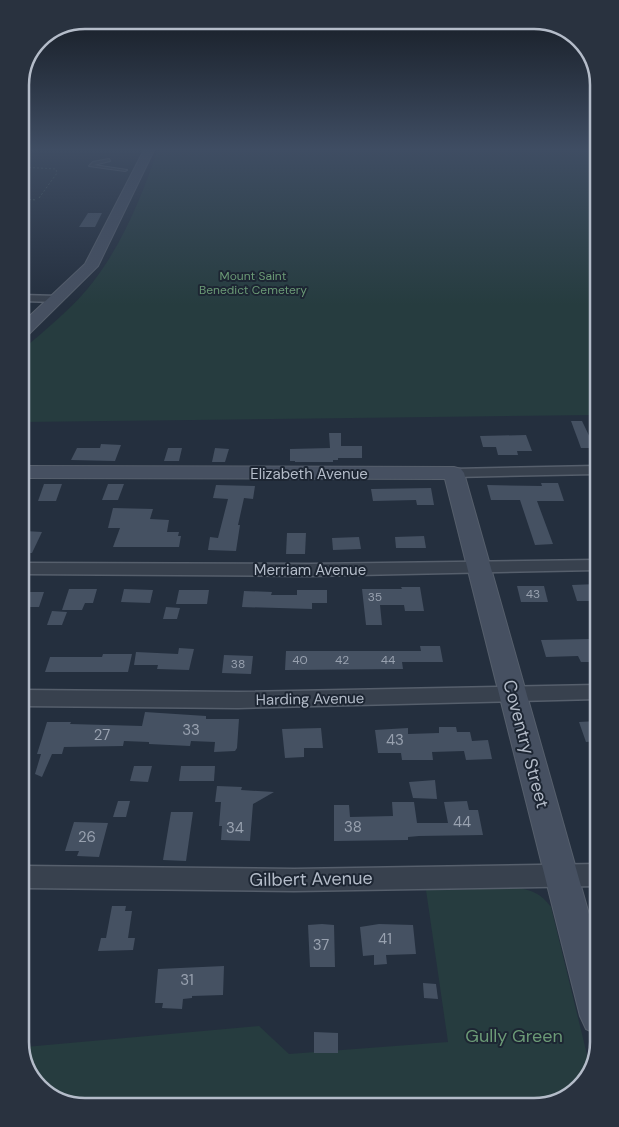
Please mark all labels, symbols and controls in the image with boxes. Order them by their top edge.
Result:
park label: Mount Saint Benedict Cemetery [199,268,307,298]
street label: Elizabeth Avenue [250,464,368,484]
street label: Merriam Avenue [254,560,366,580]
house number: 43 [526,586,540,602]
house number: 35 [368,589,382,605]
house number: 40 [292,652,308,668]
house number: 42 [335,652,349,668]
house number: 44 [381,652,395,668]
house number: 38 [231,656,245,672]
street label: Coventry Street [497,677,555,811]
street label: Harding Avenue [256,688,364,710]
house number: 33 [182,720,200,740]
house number: 27 [94,725,110,745]
house number: 43 [386,730,404,750]
house number: 44 [453,812,471,832]
house number: 38 [344,817,362,837]
house number: 34 [226,818,244,838]
house number: 26 [78,827,96,847]
street label: Gilbert Avenue [249,866,373,892]
house number: 41 [378,929,392,949]
house number: 37 [313,935,329,955]
house number: 31 [180,970,194,990]
park label: Gully Green [465,1024,563,1048]

